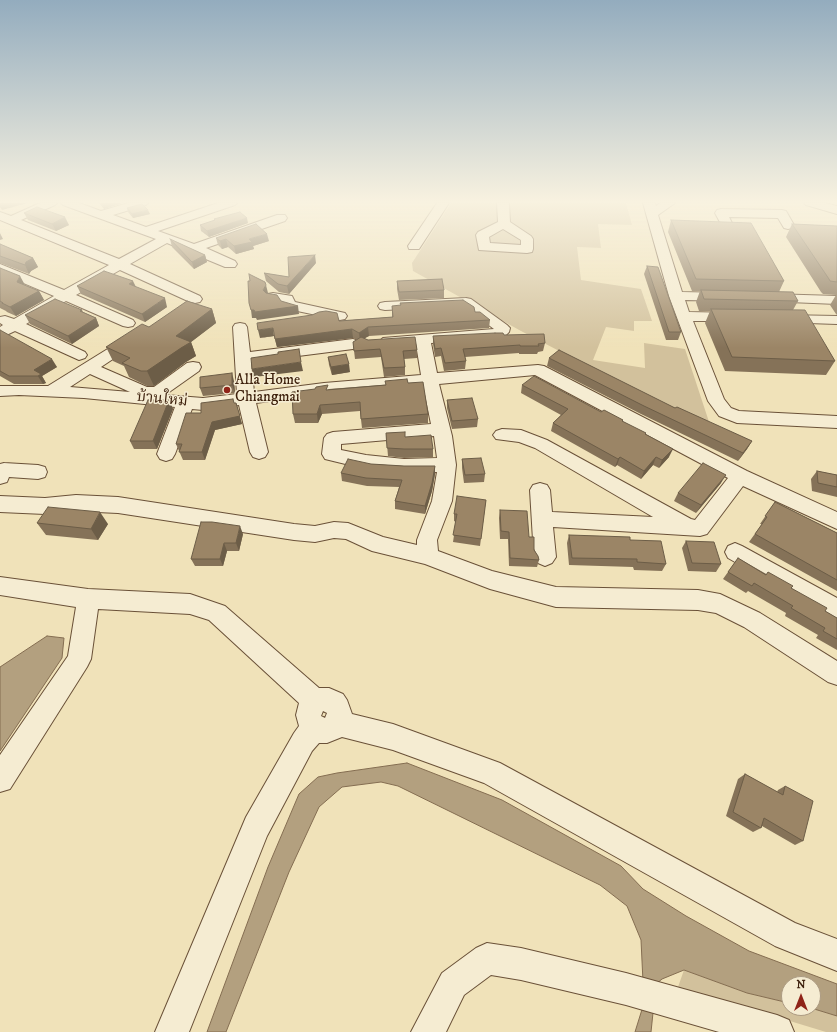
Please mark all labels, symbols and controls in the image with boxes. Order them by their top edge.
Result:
place label: Alla Home Chiangmai [235,372,300,407]
marker: Alla Home Chiangmai [222,385,232,395]
street label: บ้านใหม่ [136,388,188,412]
north arrow [781,976,821,1016]
text: N [796,978,806,992]

